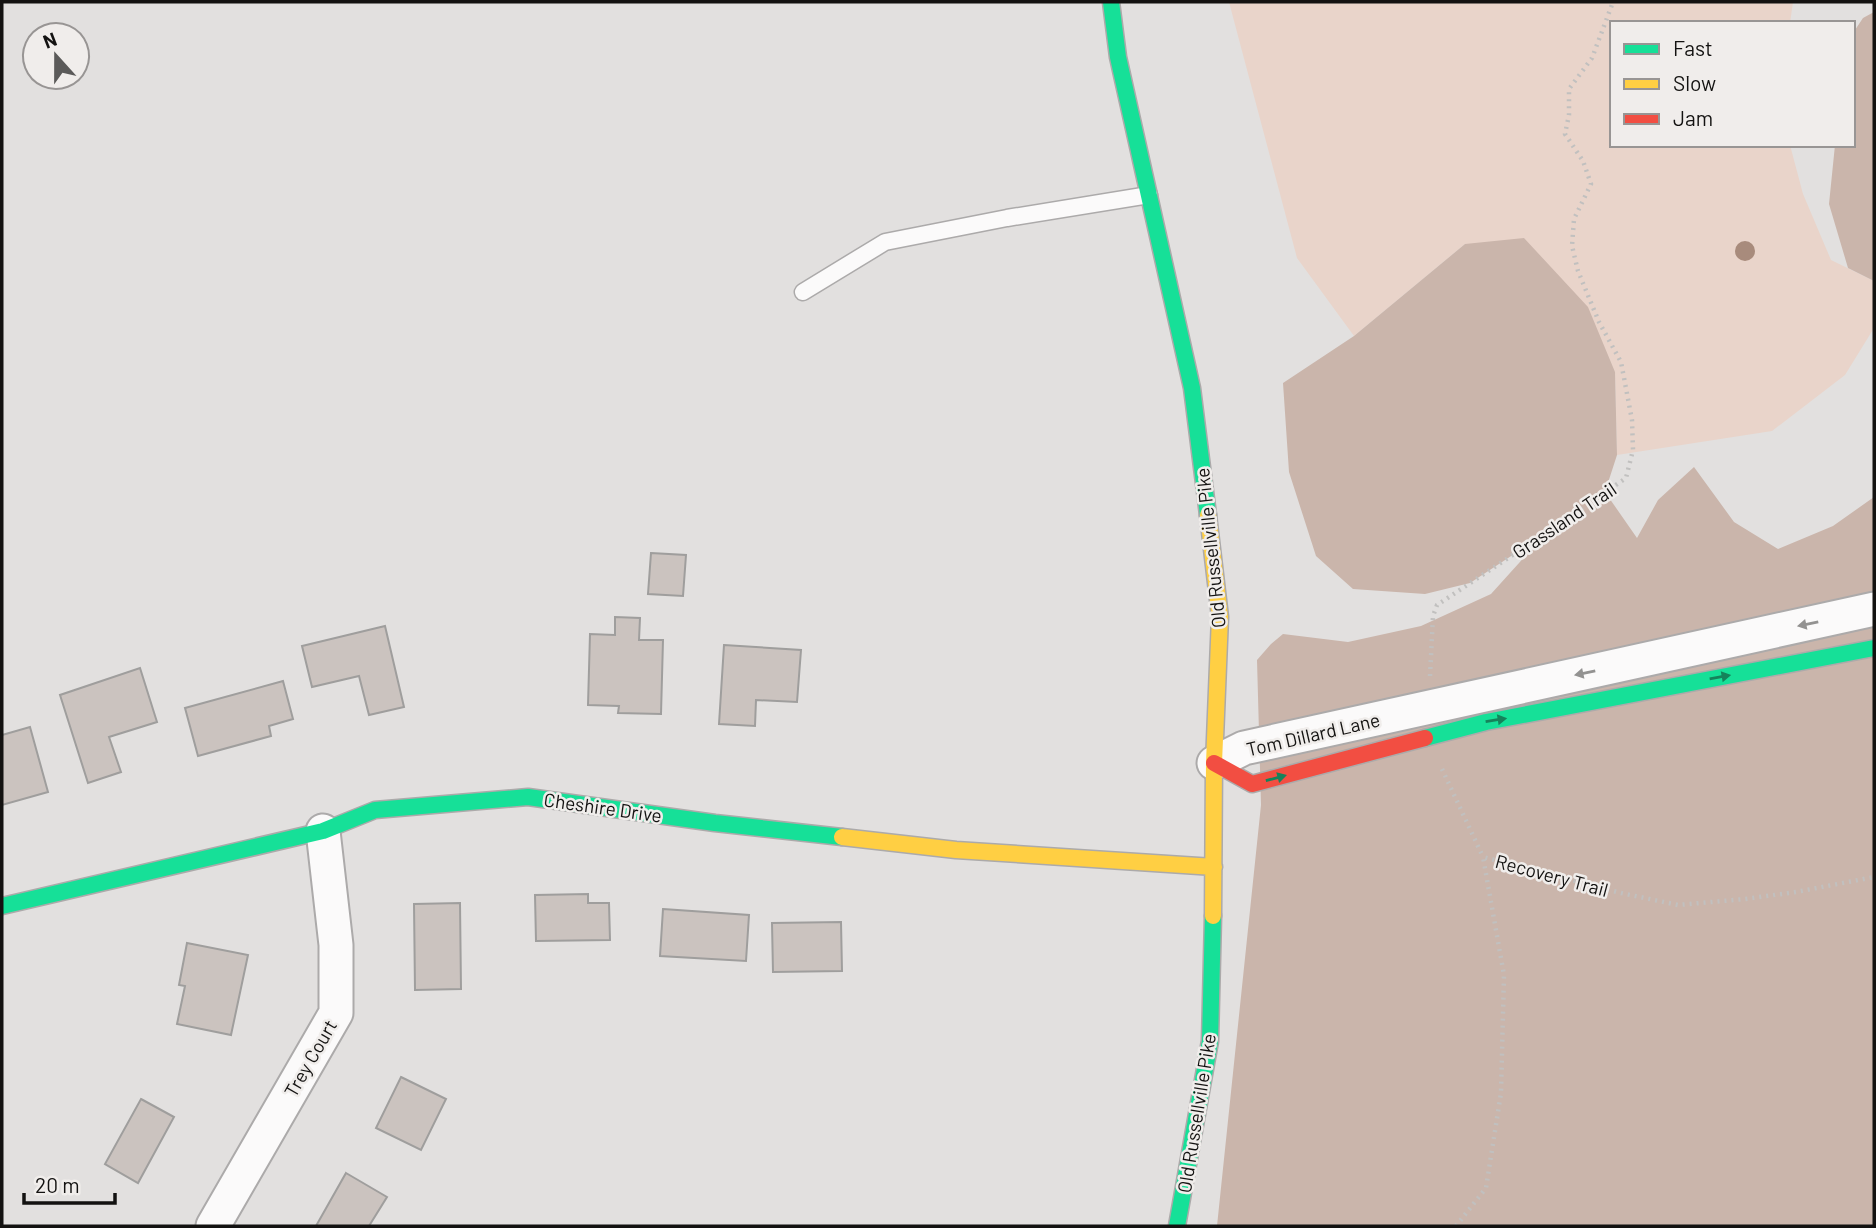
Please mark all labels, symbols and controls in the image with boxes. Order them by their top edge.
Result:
north arrow [21,21,91,91]
legend [1610,21,1855,147]
text: N [40,27,60,53]
text: Fast [1673,35,1713,60]
text: Slow [1673,70,1716,95]
text: Jam [1673,105,1713,130]
street label: Old Russellville Pike [1190,467,1230,629]
street label: Grassland Trail [1508,477,1620,563]
one-way arrow [1797,618,1819,629]
one-way arrow [1574,667,1596,678]
one-way arrow [1709,671,1731,682]
street label: Tom Dillard Lane [1244,707,1382,761]
one-way arrow [1485,714,1507,725]
one-way arrow [1265,772,1287,783]
street label: Cheshire Drive [543,787,663,827]
street label: Recovery Trail [1493,849,1611,901]
street label: Trey Court [279,1015,341,1101]
street label: Old Russellville Pike [1172,1032,1220,1194]
scale bar [24,1162,116,1206]
text: 20 m [35,1172,80,1197]

